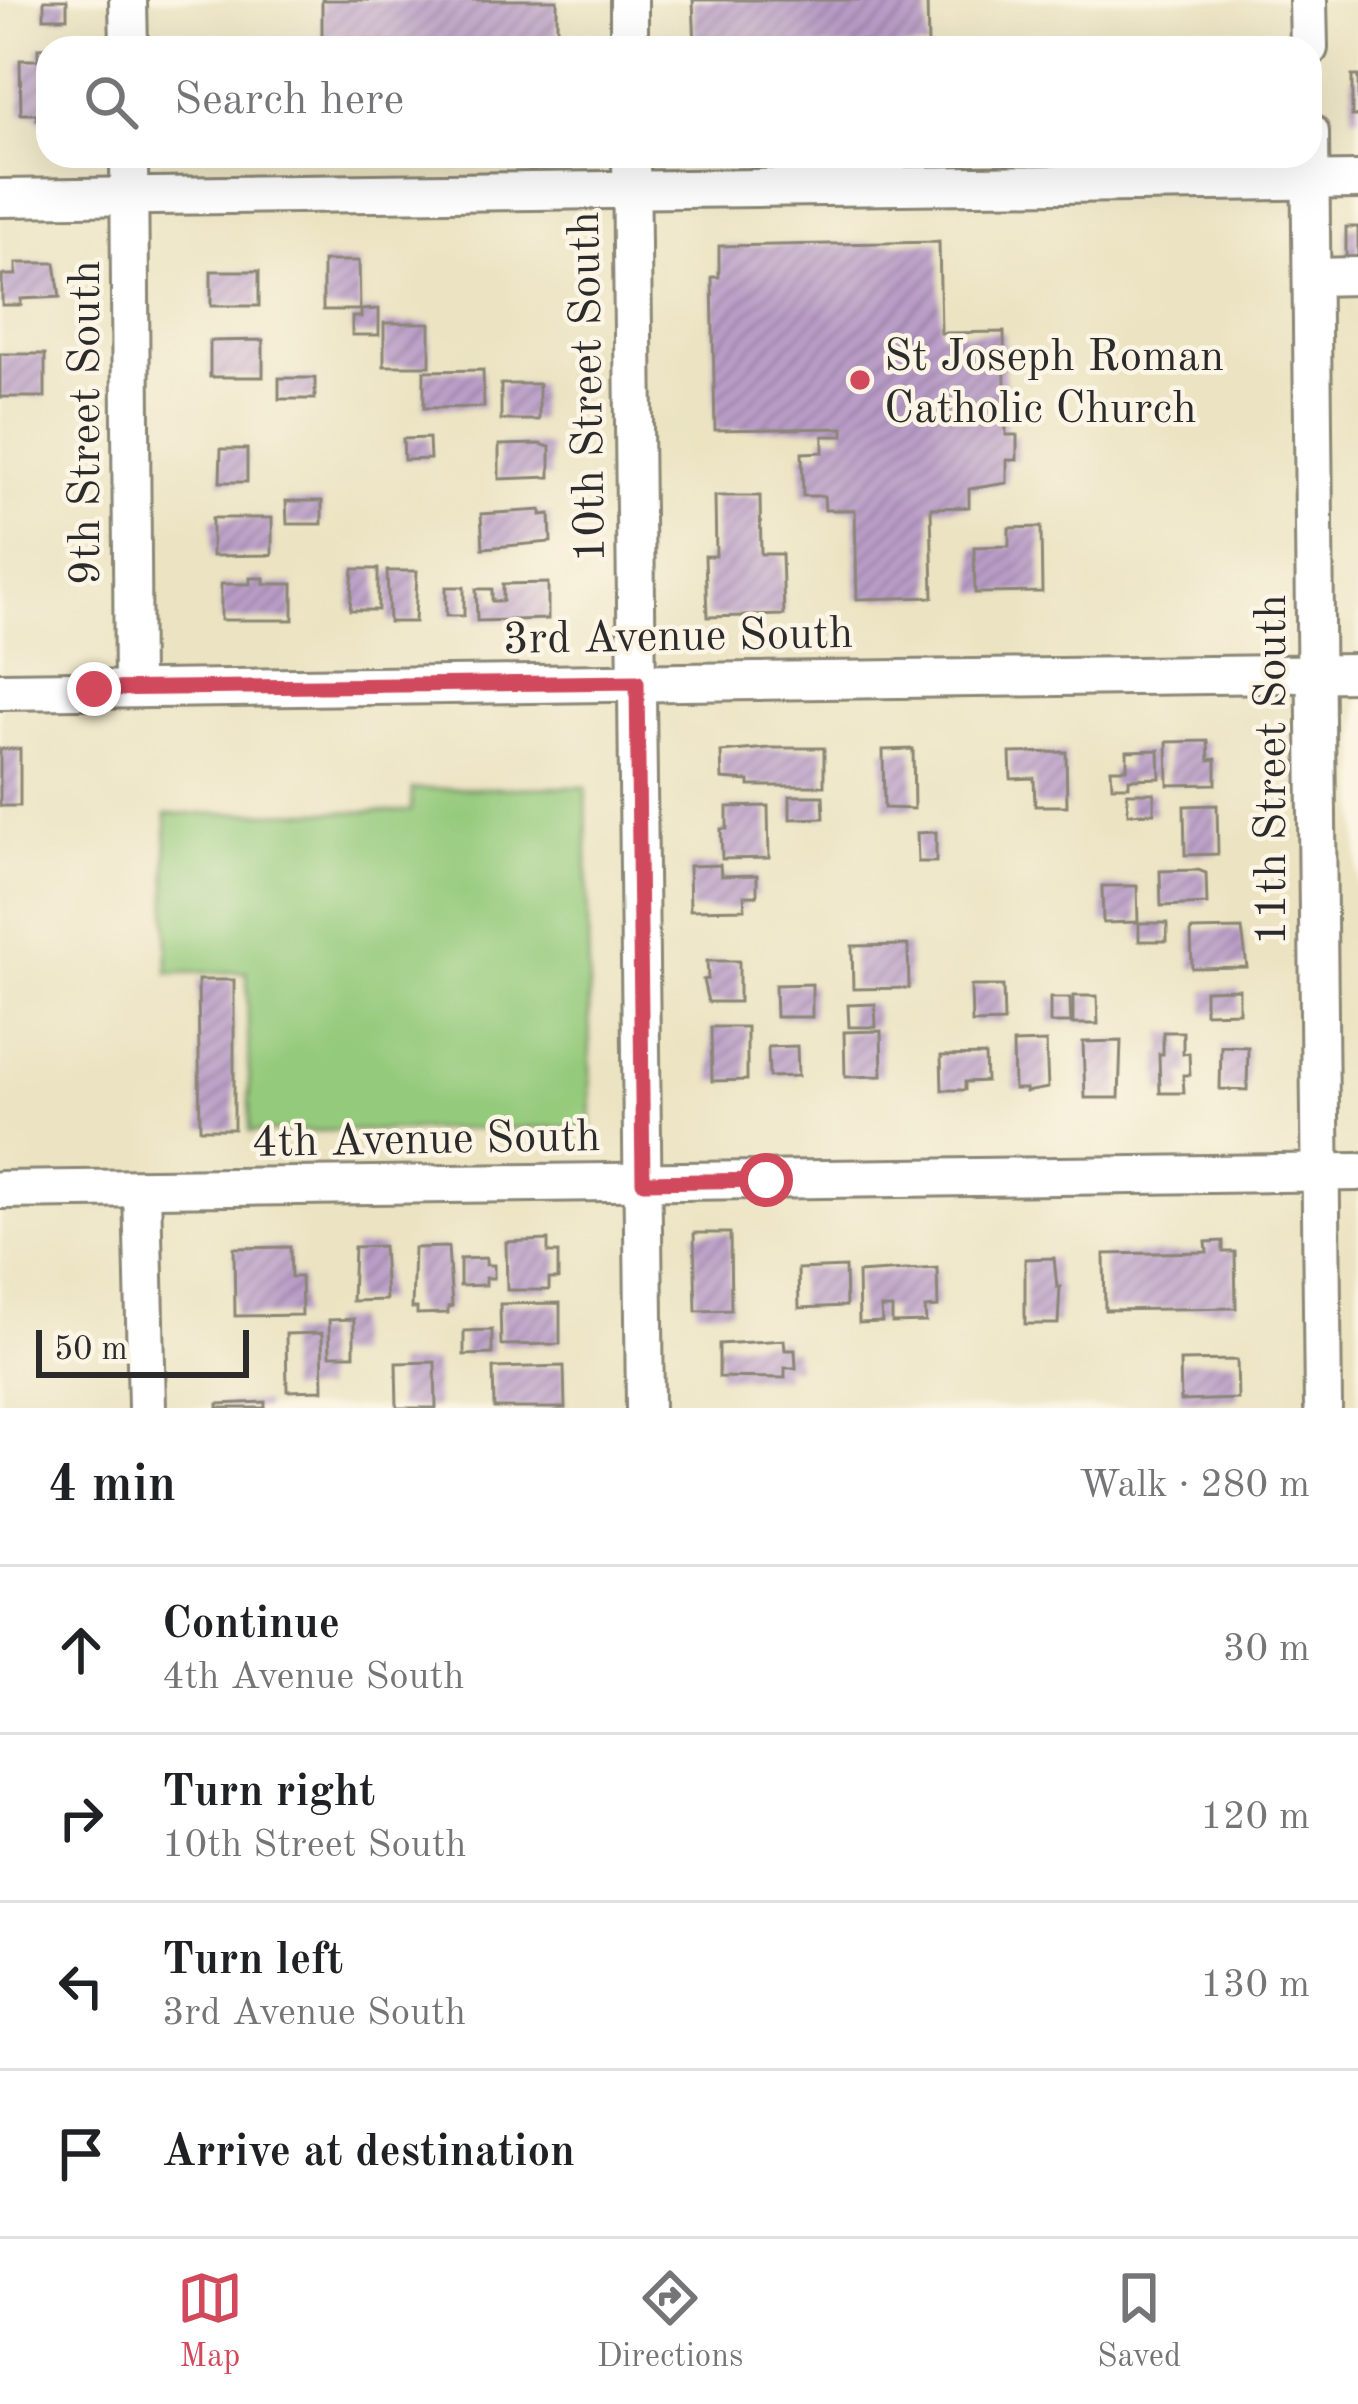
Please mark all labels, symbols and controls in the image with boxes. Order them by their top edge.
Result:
search box [36,36,1322,168]
icon: search [78,69,144,135]
text: Search here [174,79,404,124]
street label: 10th Street South [564,211,615,563]
street label: 9th Street South [65,260,110,586]
place label: St Joseph Roman Catholic Church [884,336,1224,433]
marker: St Joseph Roman Catholic Church [847,367,873,393]
street label: 11th Street South [1251,594,1296,946]
street label: 3rd Avenue South [502,613,854,664]
route end [67,662,121,716]
street label: 4th Avenue South [251,1116,601,1167]
route start [739,1153,793,1207]
scale bar [36,1324,249,1377]
text: 50 m [54,1334,128,1367]
text: 4 min [48,1461,176,1512]
text: Walk · 280 m [1079,1466,1310,1505]
text: Continue [162,1603,340,1648]
icon: ahead [48,1617,114,1683]
text: 30 m [1223,1630,1310,1669]
text: 4th Avenue South [162,1658,464,1697]
text: Turn right [162,1771,375,1816]
icon: right [48,1785,114,1851]
text: 120 m [1200,1798,1310,1837]
text: 10th Street South [162,1826,467,1865]
text: Turn left [162,1939,343,1984]
icon: left [48,1953,114,2019]
text: 130 m [1200,1966,1310,2005]
text: 3rd Avenue South [162,1994,466,2033]
icon: arrive [48,2121,114,2187]
text: Arrive at destination [162,2131,575,2176]
tab: Map [177,2265,243,2378]
tab: Directions [597,2265,743,2378]
tab: Saved [1097,2265,1181,2378]

